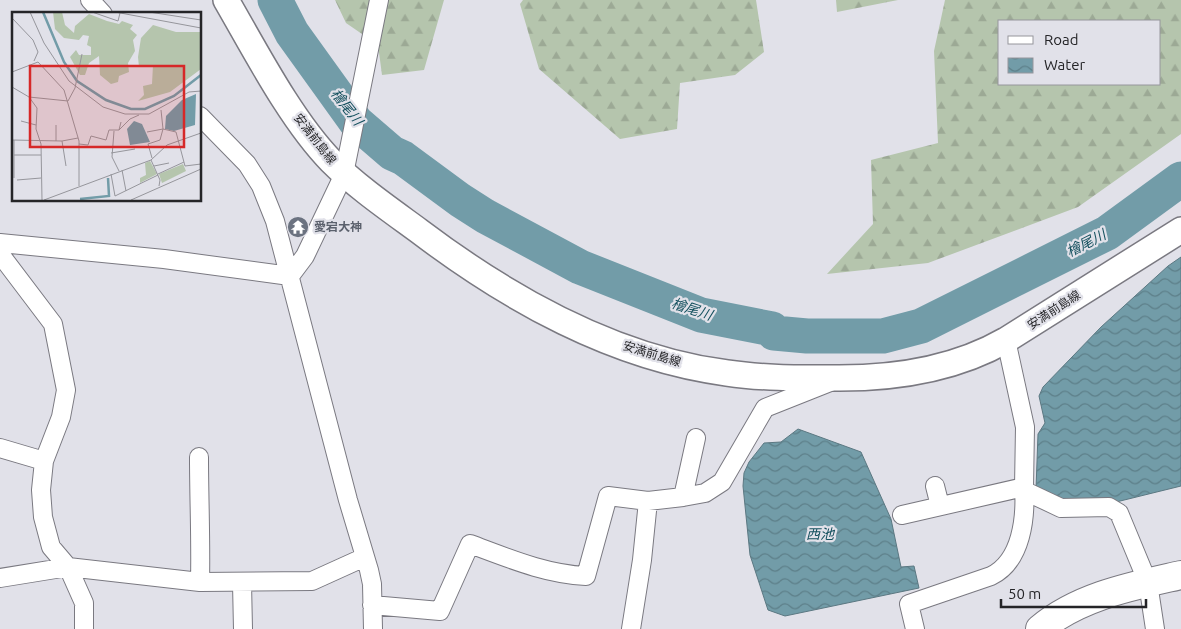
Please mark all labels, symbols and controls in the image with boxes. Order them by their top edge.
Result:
inset map [12,12,201,201]
legend [998,20,1161,85]
text: Road [1044,31,1079,48]
text: Water [1044,56,1085,73]
water label: 檜尾川 [328,86,367,130]
street label: 安満前島線 [292,111,339,166]
temple icon: 愛宕大神 [286,215,310,239]
place label: 愛宕大神 [314,220,362,233]
water label: 檜尾川 [1064,225,1110,260]
street label: 安満前島線 [1025,288,1082,331]
water label: 檜尾川 [670,295,716,324]
street label: 安満前島線 [622,339,683,369]
water label: 西池 [806,526,836,542]
scale bar [1001,576,1146,608]
text: 50 m [1008,585,1041,602]

